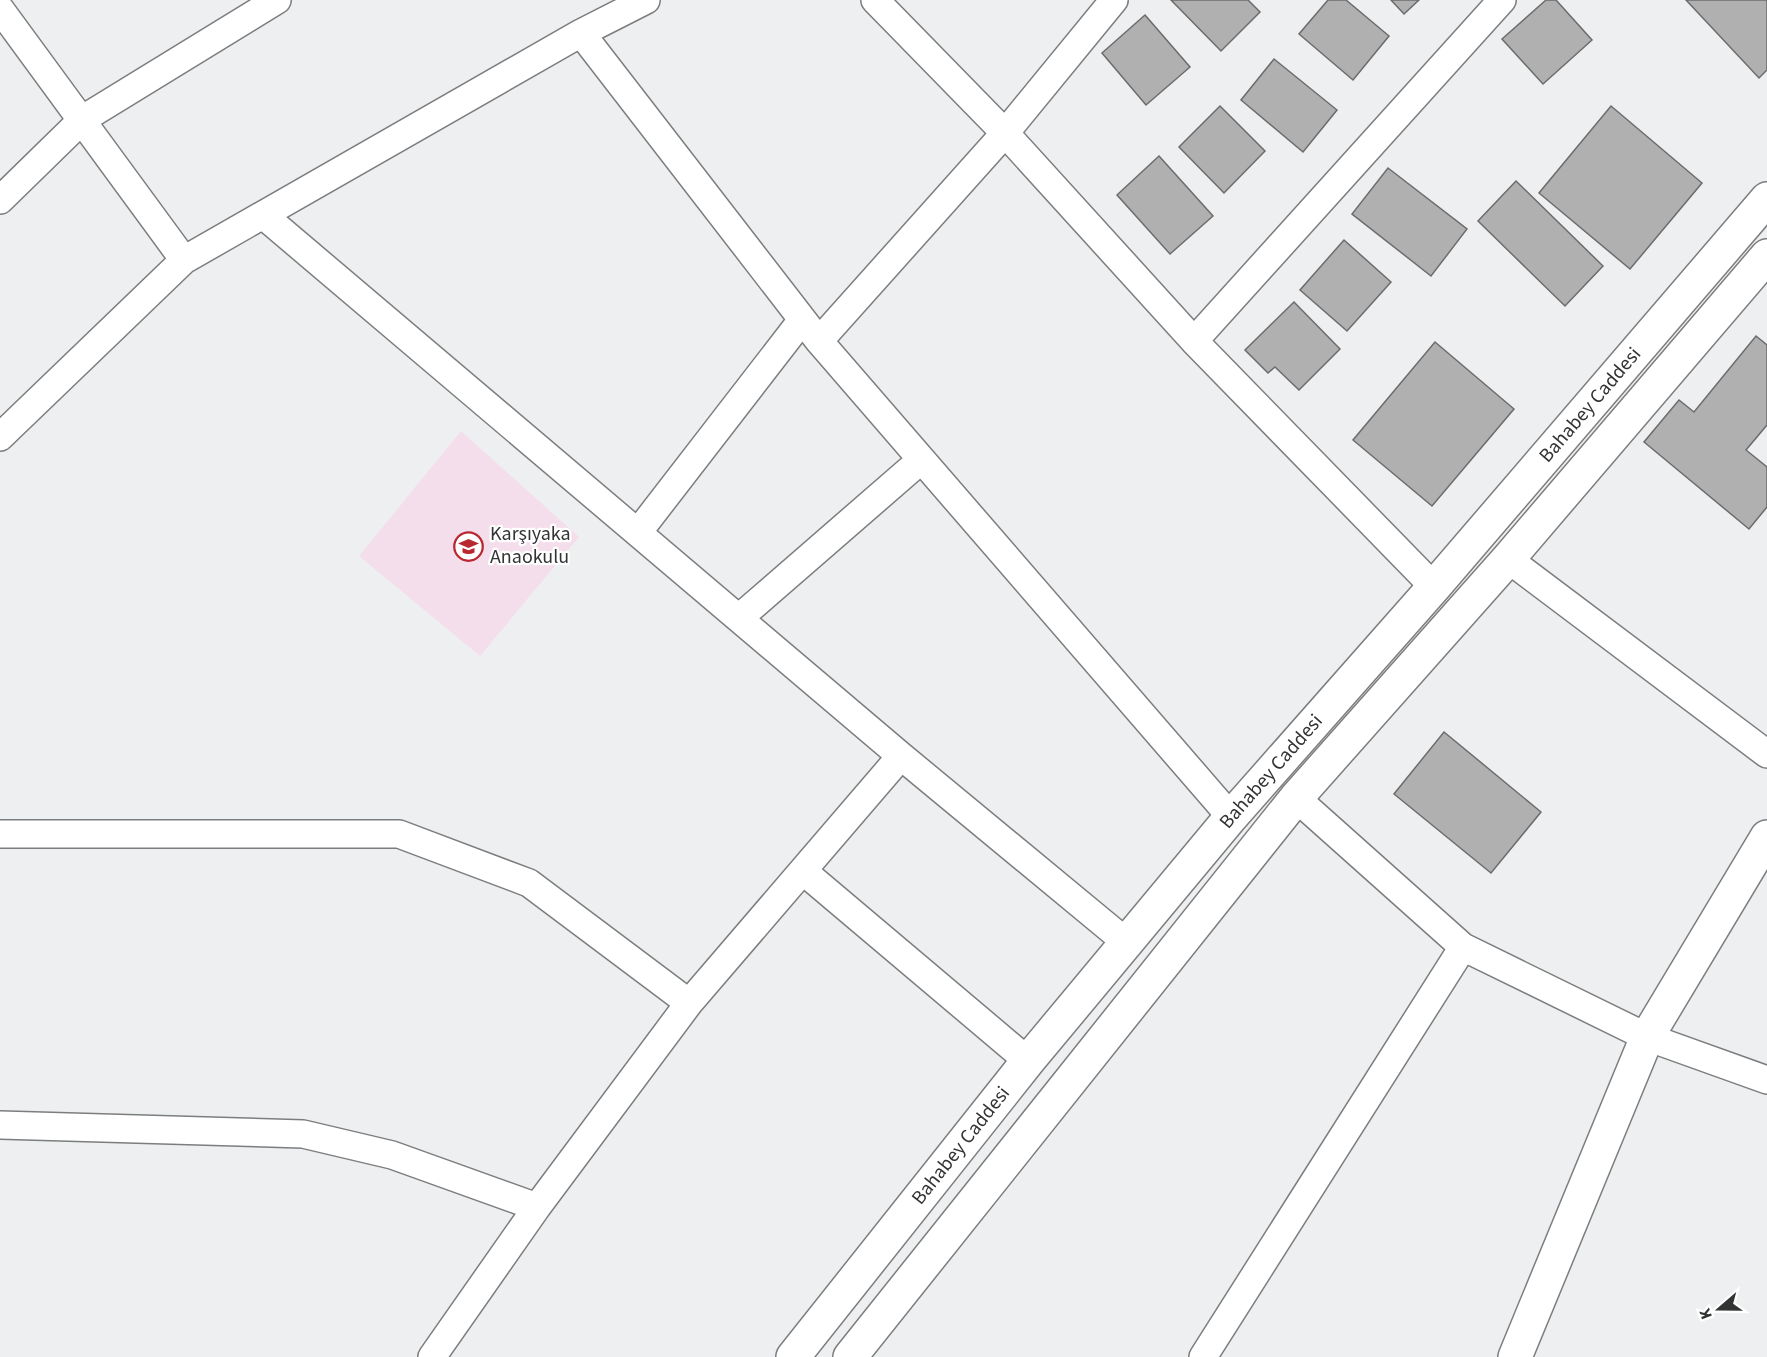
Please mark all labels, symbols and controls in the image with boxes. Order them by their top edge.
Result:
street label: Bahabey Caddesi [1533,341,1648,469]
place label: Karşıyaka Anaokulu [490,520,571,571]
school or university icon: Karşıyaka Anaokulu [453,530,485,562]
street label: Bahabey Caddesi [1213,708,1329,835]
street label: Bahabey Caddesi [905,1080,1017,1211]
north arrow [1689,1279,1749,1339]
text: K [1694,1305,1718,1322]

